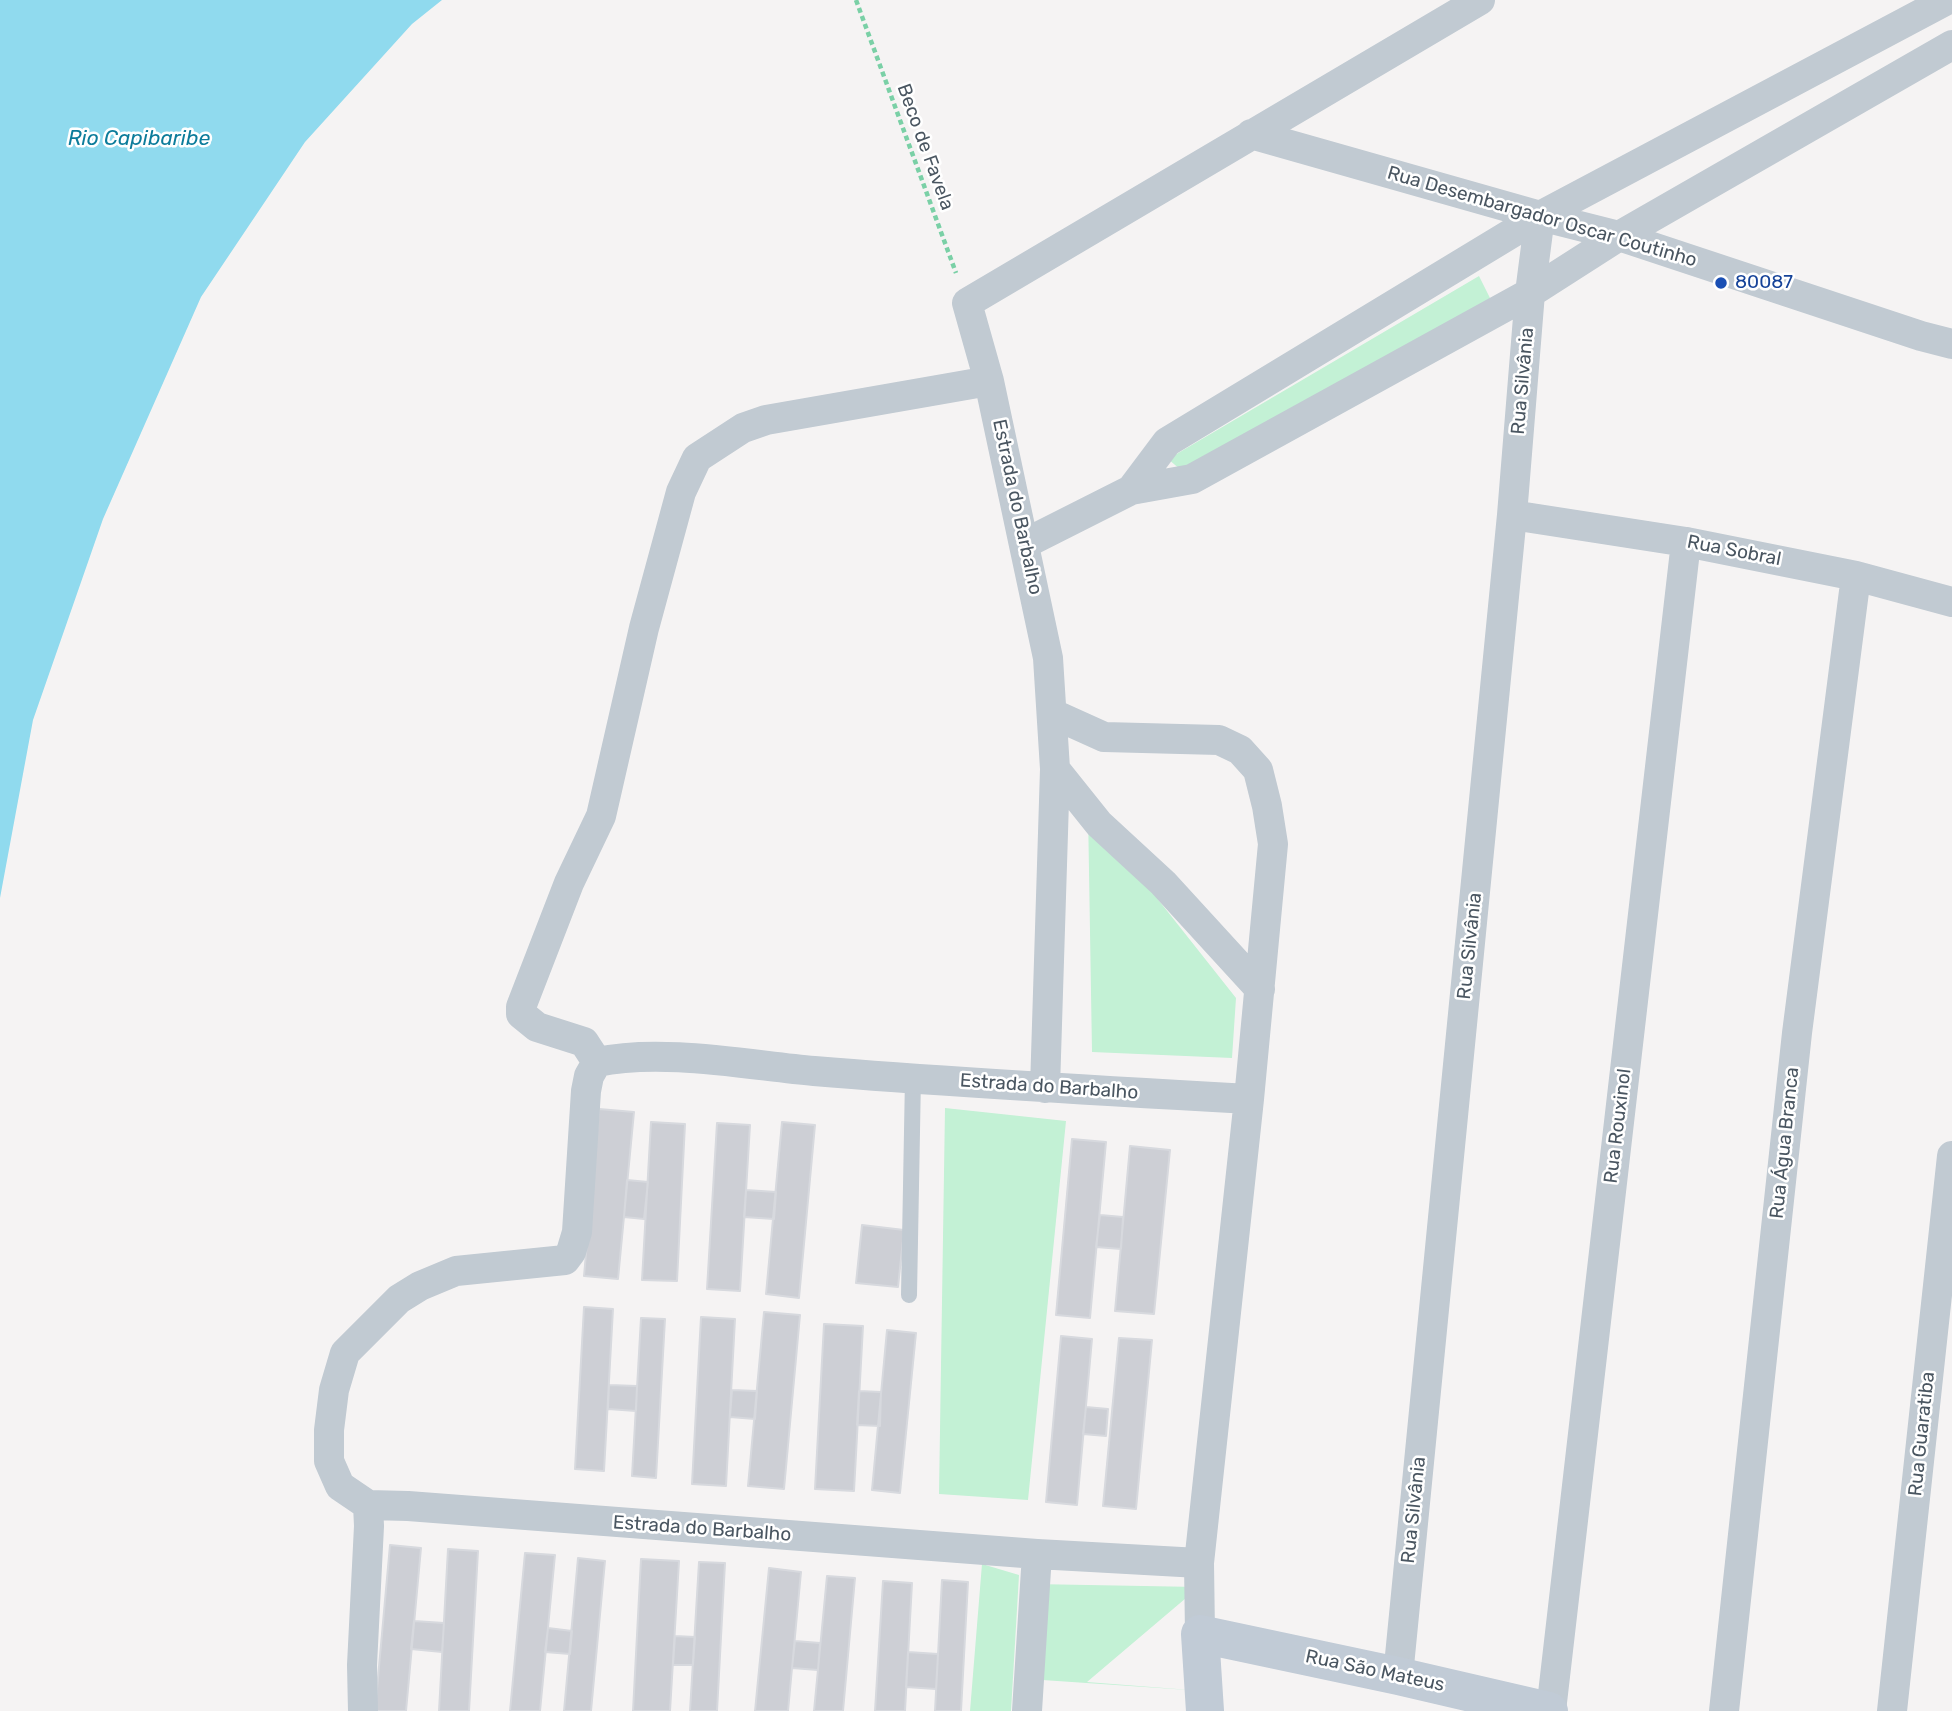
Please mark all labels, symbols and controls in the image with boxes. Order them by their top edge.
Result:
street label: Beco de Favela [892,81,958,213]
water label: Rio Capibaribe [68,126,210,152]
street label: Rua Desembargador Oscar Coutinho [1385,162,1699,272]
place label: 80087 [1735,272,1793,294]
marker: 80087 [1713,275,1729,291]
street label: Rua Silvânia [1507,327,1539,435]
street label: Estrada do Barbalho [987,417,1047,597]
street label: Rua Sobral [1685,531,1783,571]
street label: Rua Silvânia [1453,891,1487,1001]
street label: Rua Água Branca [1766,1066,1804,1220]
street label: Rua Rouxinol [1600,1067,1636,1185]
street label: Estrada do Barbalho [959,1069,1139,1105]
street label: Rua Guaratiba [1904,1371,1940,1497]
street label: Rua Silvânia [1397,1455,1431,1565]
street label: Estrada do Barbalho [612,1511,792,1547]
street label: Rua São Mateus [1303,1645,1447,1697]

